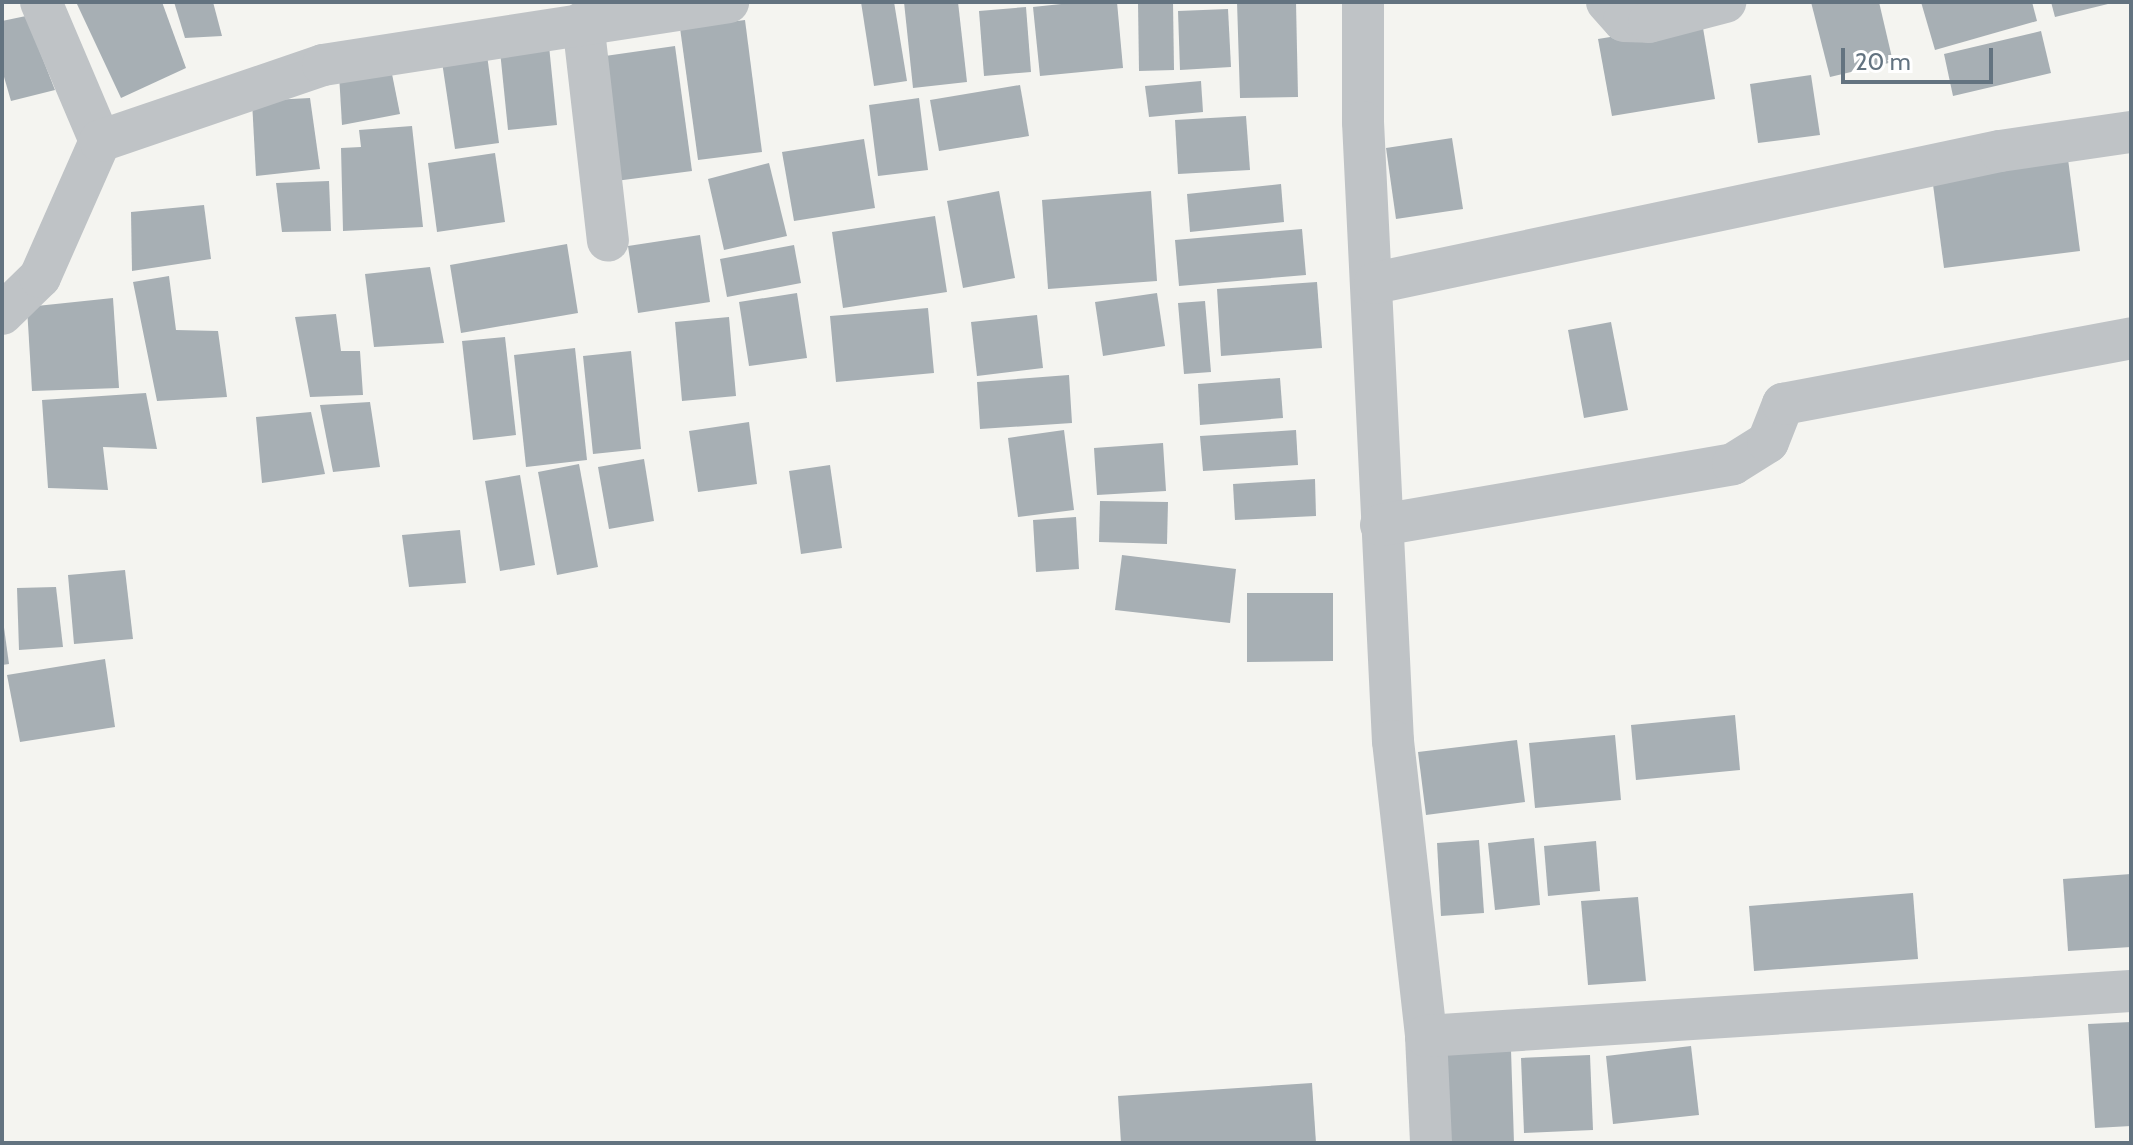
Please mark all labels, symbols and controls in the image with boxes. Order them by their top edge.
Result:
scale bar [1845,32,1997,82]
text: 20 m [1855,47,1911,76]

